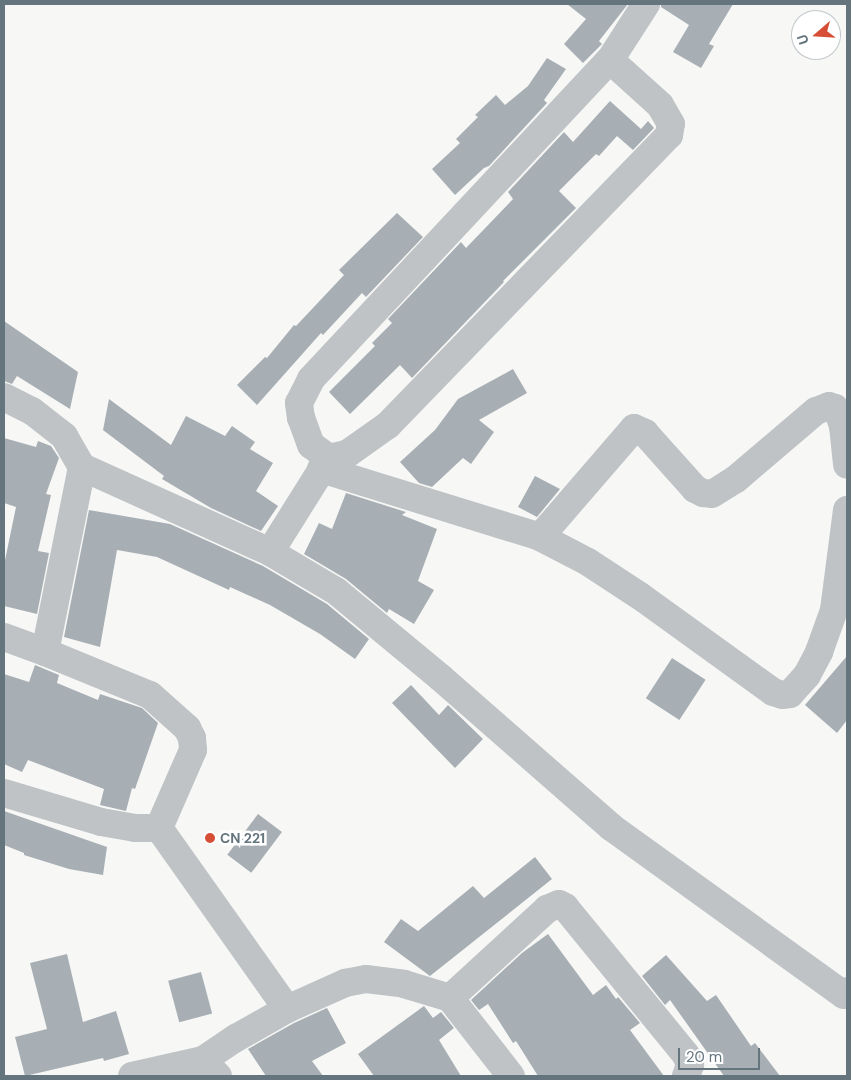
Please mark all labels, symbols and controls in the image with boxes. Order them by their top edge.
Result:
north arrow [791,10,841,60]
text: U [793,32,813,47]
place label: CN 221 [220,830,265,846]
marker: CN 221 [204,832,216,844]
scale bar [681,1038,764,1070]
text: 20 m [686,1047,722,1067]

